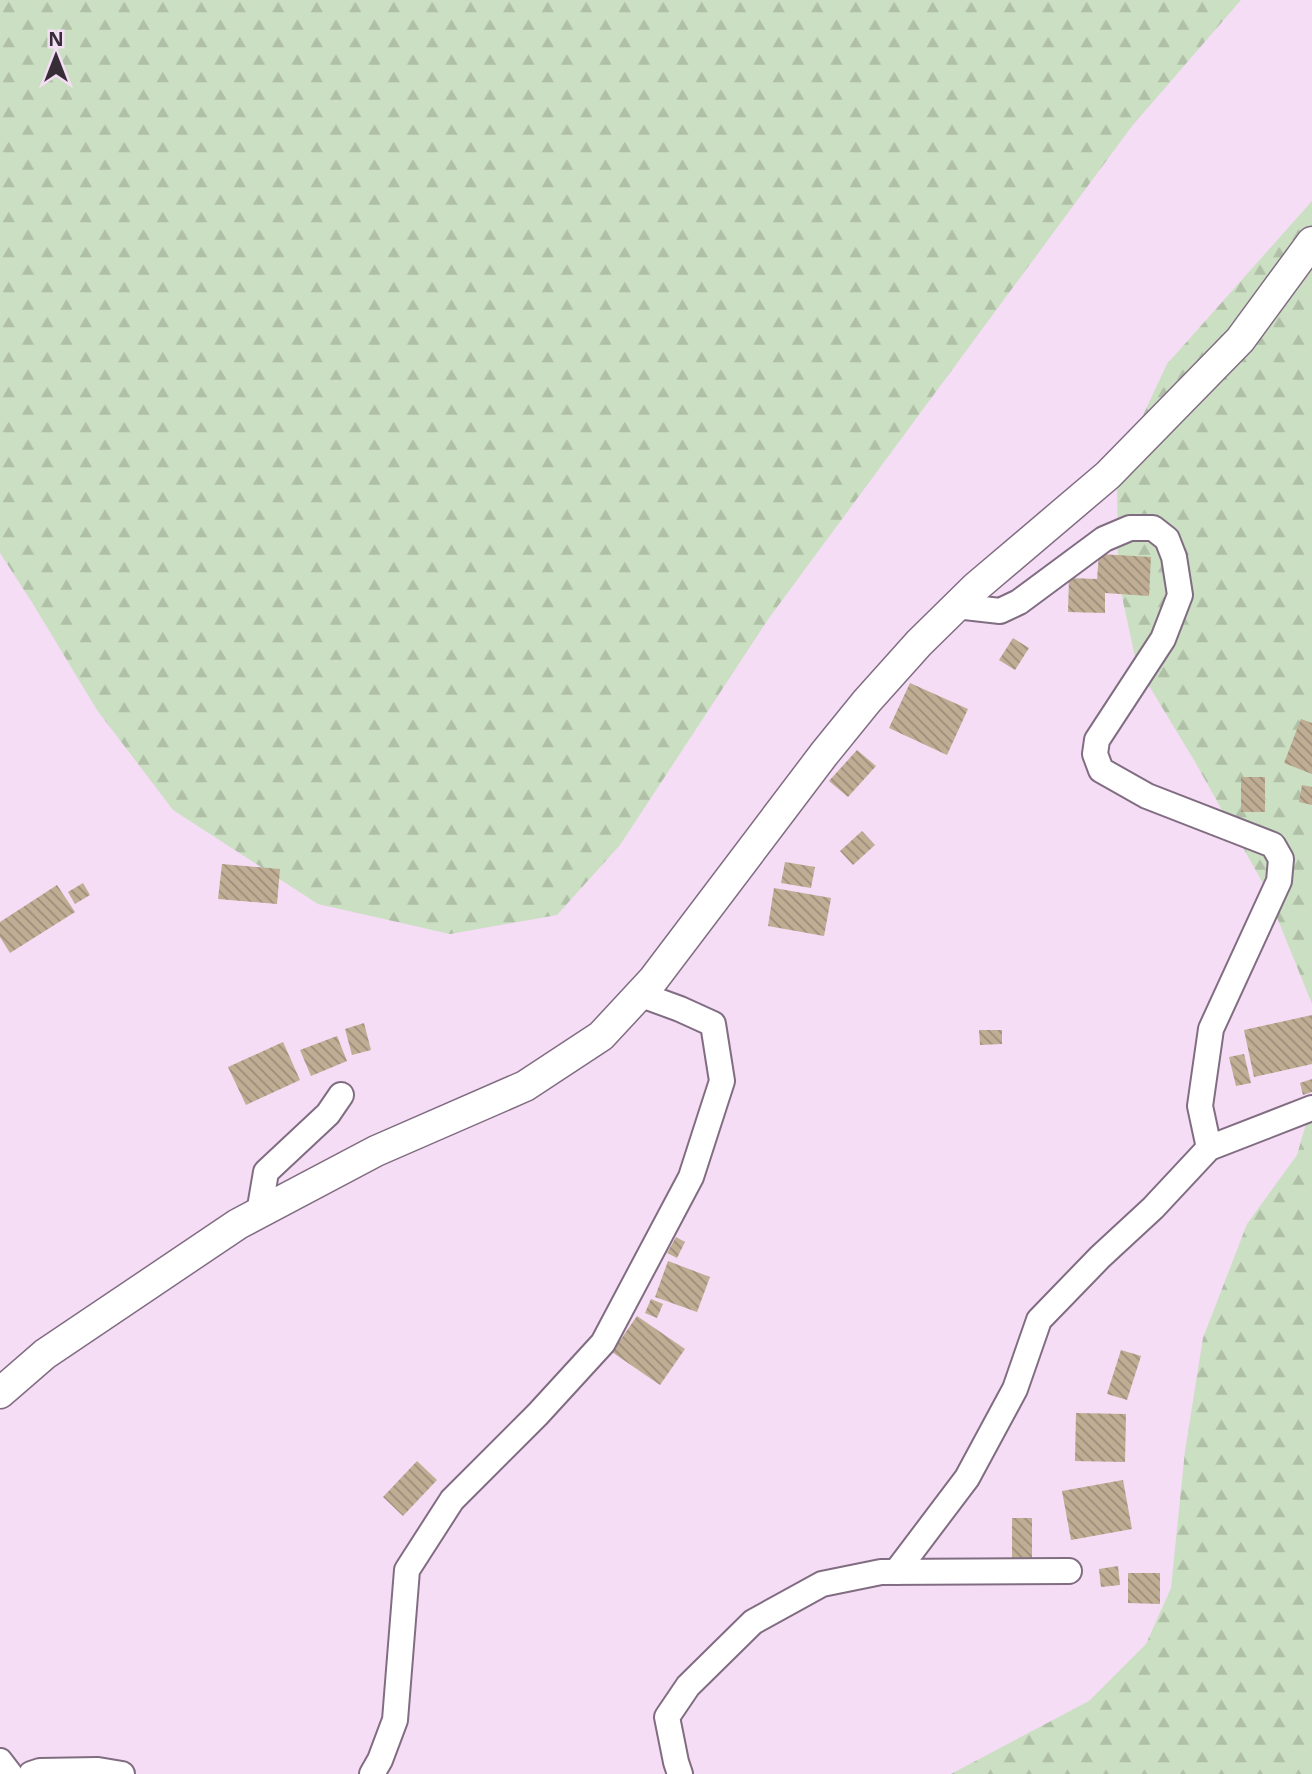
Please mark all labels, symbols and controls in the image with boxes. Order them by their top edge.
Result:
north arrow [21,21,91,91]
text: N [48,26,64,52]

